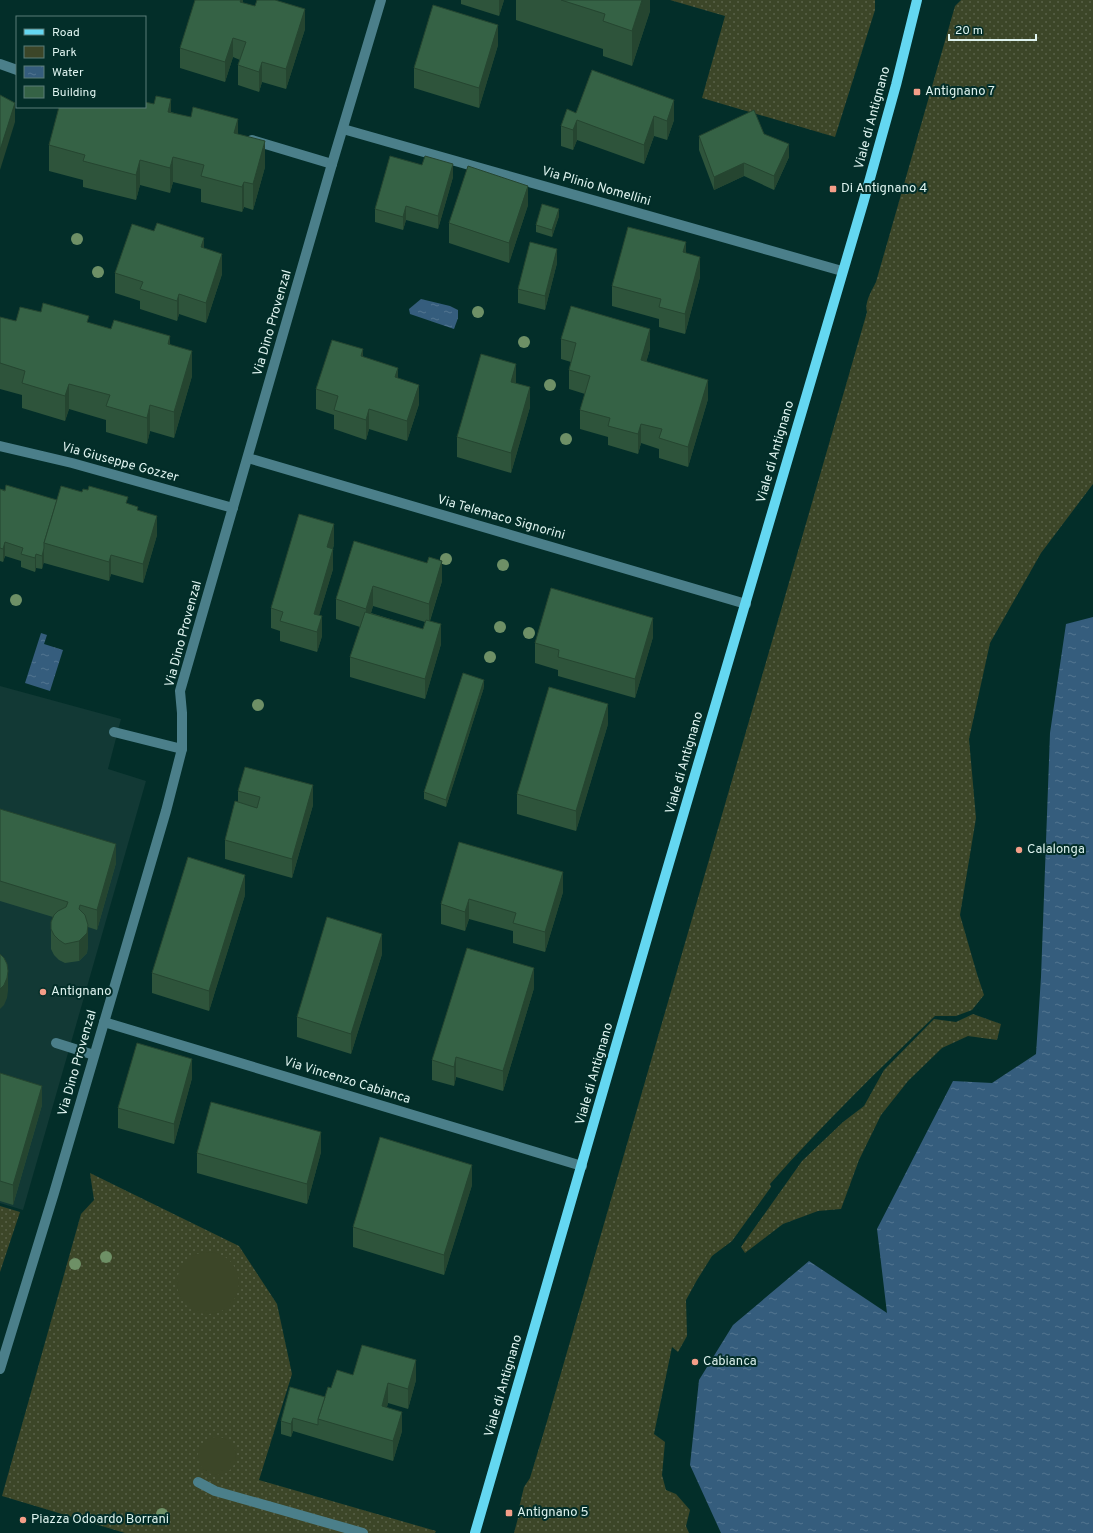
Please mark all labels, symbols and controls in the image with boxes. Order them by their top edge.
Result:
legend [16,16,146,108]
scale bar [949,16,1036,42]
text: 20 m [955,23,983,39]
text: Road [52,25,80,41]
text: Park [52,45,77,61]
text: Water [52,65,84,81]
street label: Viale di Antignano [852,65,894,171]
place label: Antignano 7 [925,84,995,100]
text: Building [52,85,96,101]
marker: Antignano 7 [912,87,922,97]
street label: Via Plinio Nomellini [540,164,652,210]
place label: Di Antignano 4 [841,181,927,197]
marker: Di Antignano 4 [828,184,838,194]
street label: Via Dino Provenzal [250,268,296,378]
street label: Viale di Antignano [754,399,798,505]
street label: Via Giuseppe Gozzer [60,440,180,486]
street label: Via Telemaco Signorini [435,492,567,544]
street label: Via Dino Provenzal [162,579,206,689]
street label: Viale di Antignano [663,710,707,816]
place label: Calalonga [1027,842,1085,858]
marker: Calalonga [1014,845,1024,855]
place label: Antignano [51,984,111,1000]
marker: Antignano [38,987,48,997]
street label: Via Dino Provenzal [55,1008,101,1118]
street label: Viale di Antignano [573,1021,617,1127]
street label: Via Vincenzo Cabianca [282,1054,412,1108]
street label: Viale di Antignano [482,1333,526,1439]
place label: Cabianca [703,1354,757,1370]
marker: Cabianca [690,1357,700,1367]
place label: Antignano 5 [517,1505,589,1521]
marker: Antignano 5 [504,1508,514,1518]
place label: Piazza Odoardo Borrani [31,1512,169,1528]
marker: Piazza Odoardo Borrani [18,1515,28,1525]

